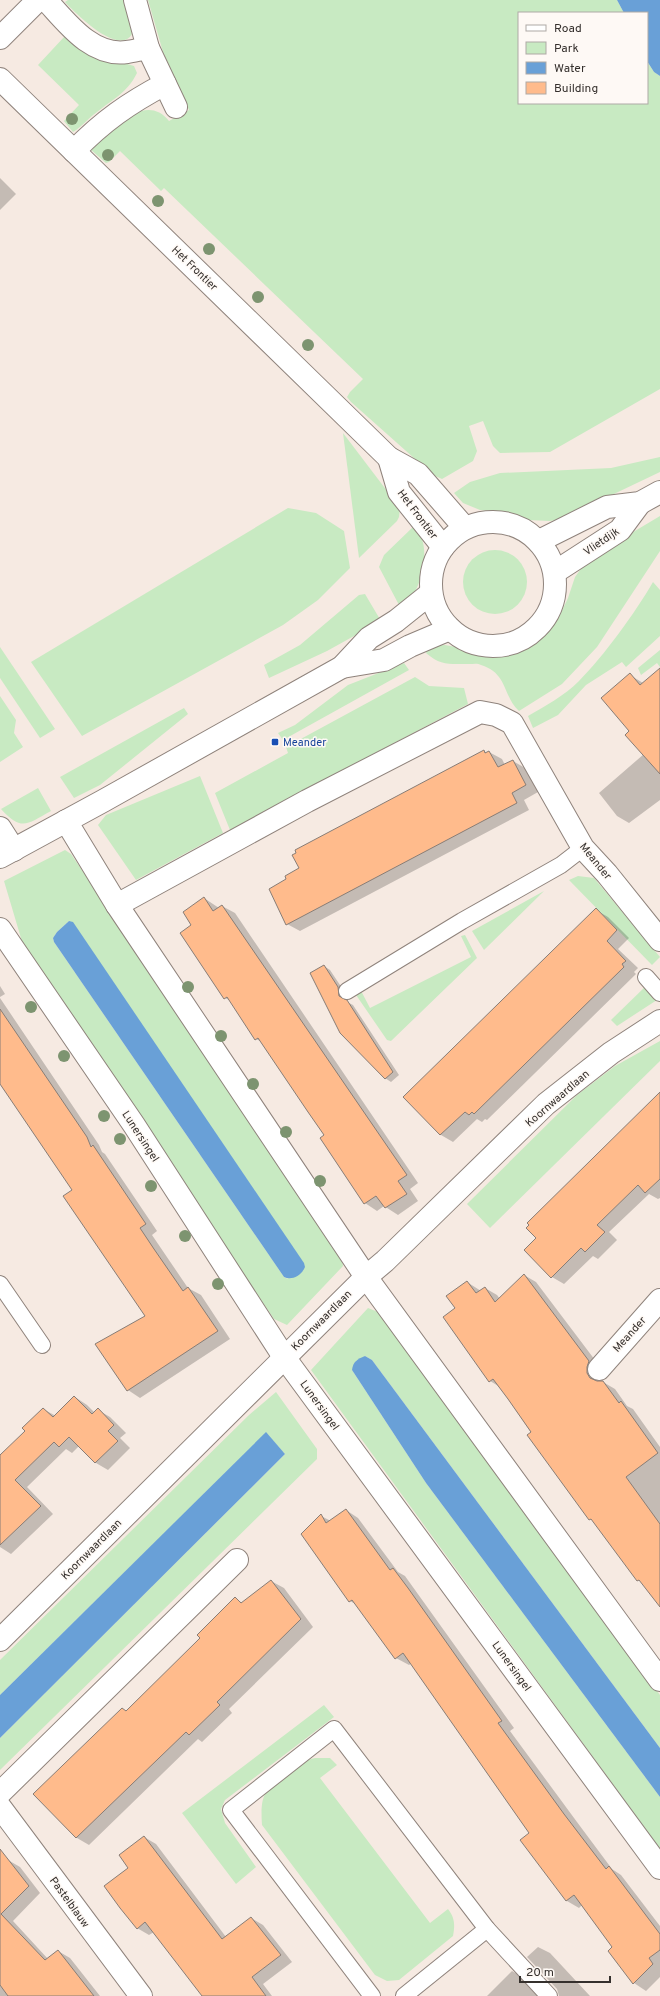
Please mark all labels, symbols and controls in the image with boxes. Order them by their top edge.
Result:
legend [518,12,648,104]
text: Road [554,21,582,37]
text: Park [554,41,579,57]
text: Water [554,61,586,77]
text: Building [554,81,598,97]
street label: Het Frontier [168,243,221,295]
street label: Het Frontier [394,487,441,543]
street label: Vlietdijk [581,525,622,559]
place label: Meander [283,736,327,750]
marker: Meander [270,737,280,747]
street label: Meander [576,840,615,883]
street label: Koornwaardlaan [523,1067,593,1130]
street label: Lunersingel [118,1108,162,1165]
street label: Koornwaardlaan [288,1287,355,1354]
street label: Meander [610,1313,650,1356]
street label: Lunersingel [296,1378,342,1433]
street label: Koornwaardlaan [58,1516,125,1583]
street label: Lunersingel [488,1639,534,1694]
street label: Pastelblauw [46,1874,92,1931]
scale bar [520,1958,610,1984]
text: 20 m [526,1965,554,1981]

